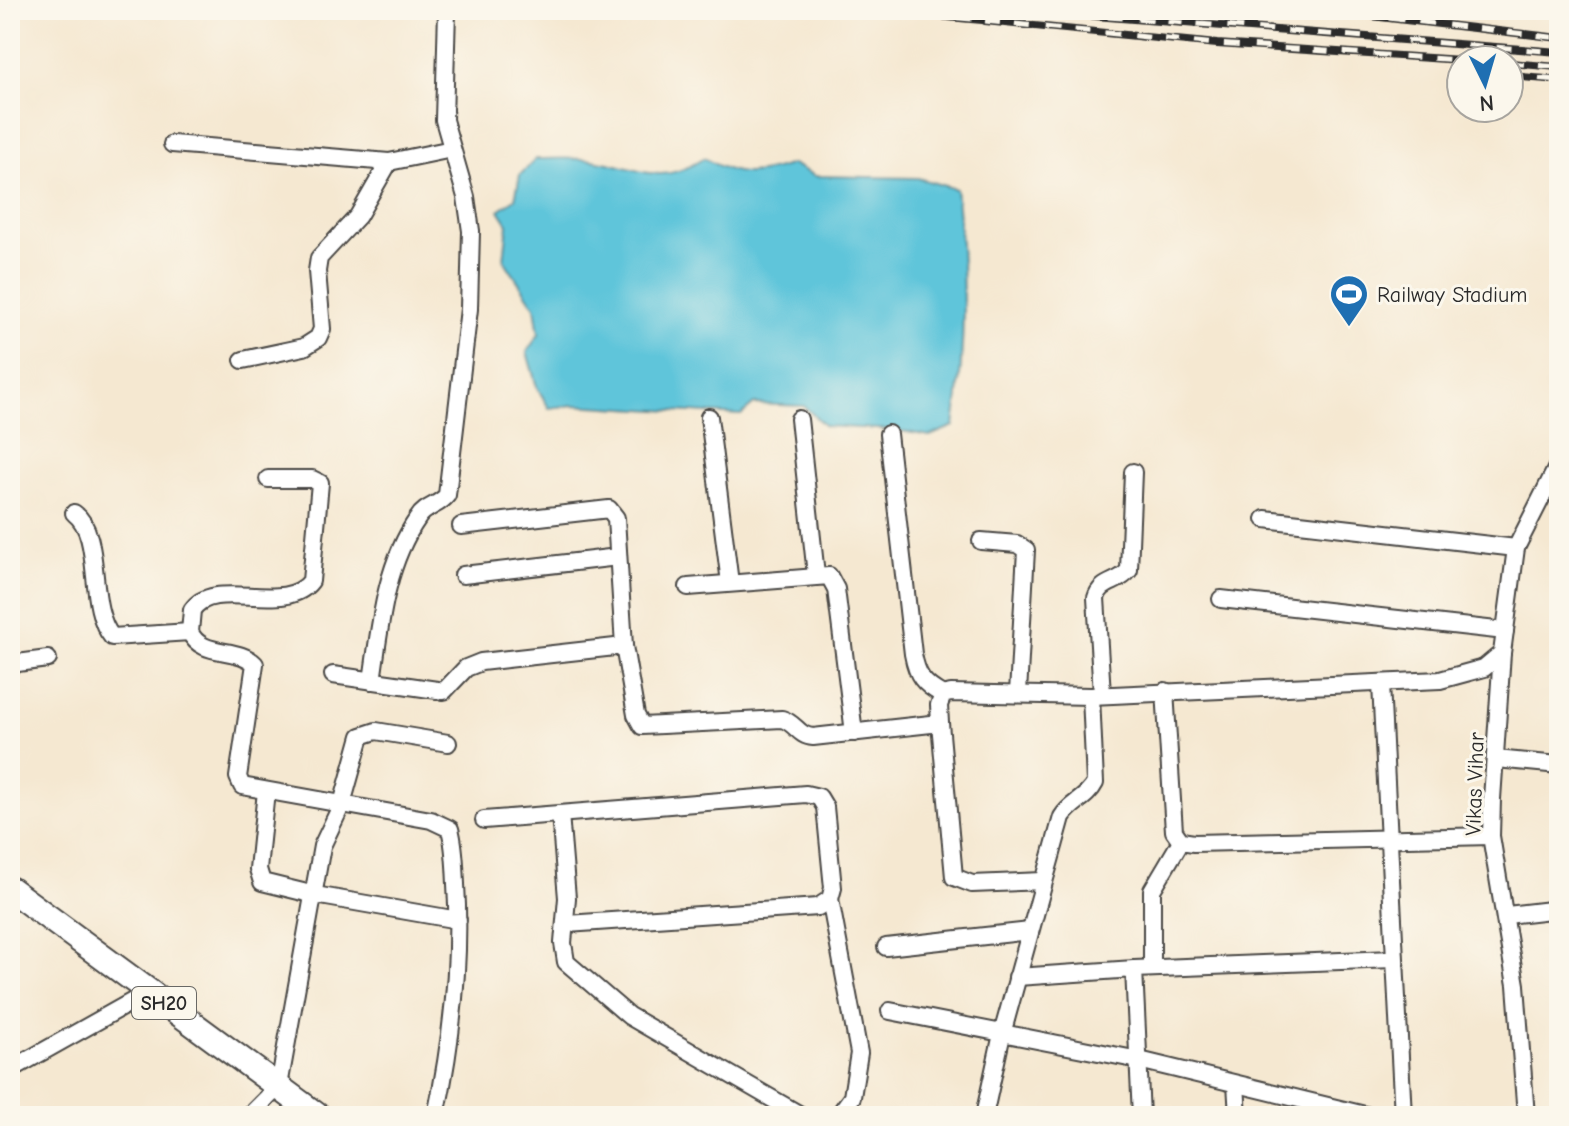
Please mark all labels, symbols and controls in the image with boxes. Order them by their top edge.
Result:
north arrow [1445,44,1525,124]
text: N [1478,89,1495,117]
sports icon: Railway Stadium [1328,273,1370,328]
place label: Railway Stadium [1377,282,1528,308]
street label: Vikas Vihar [1460,732,1490,836]
road number: SH20 [132,987,196,1019]

